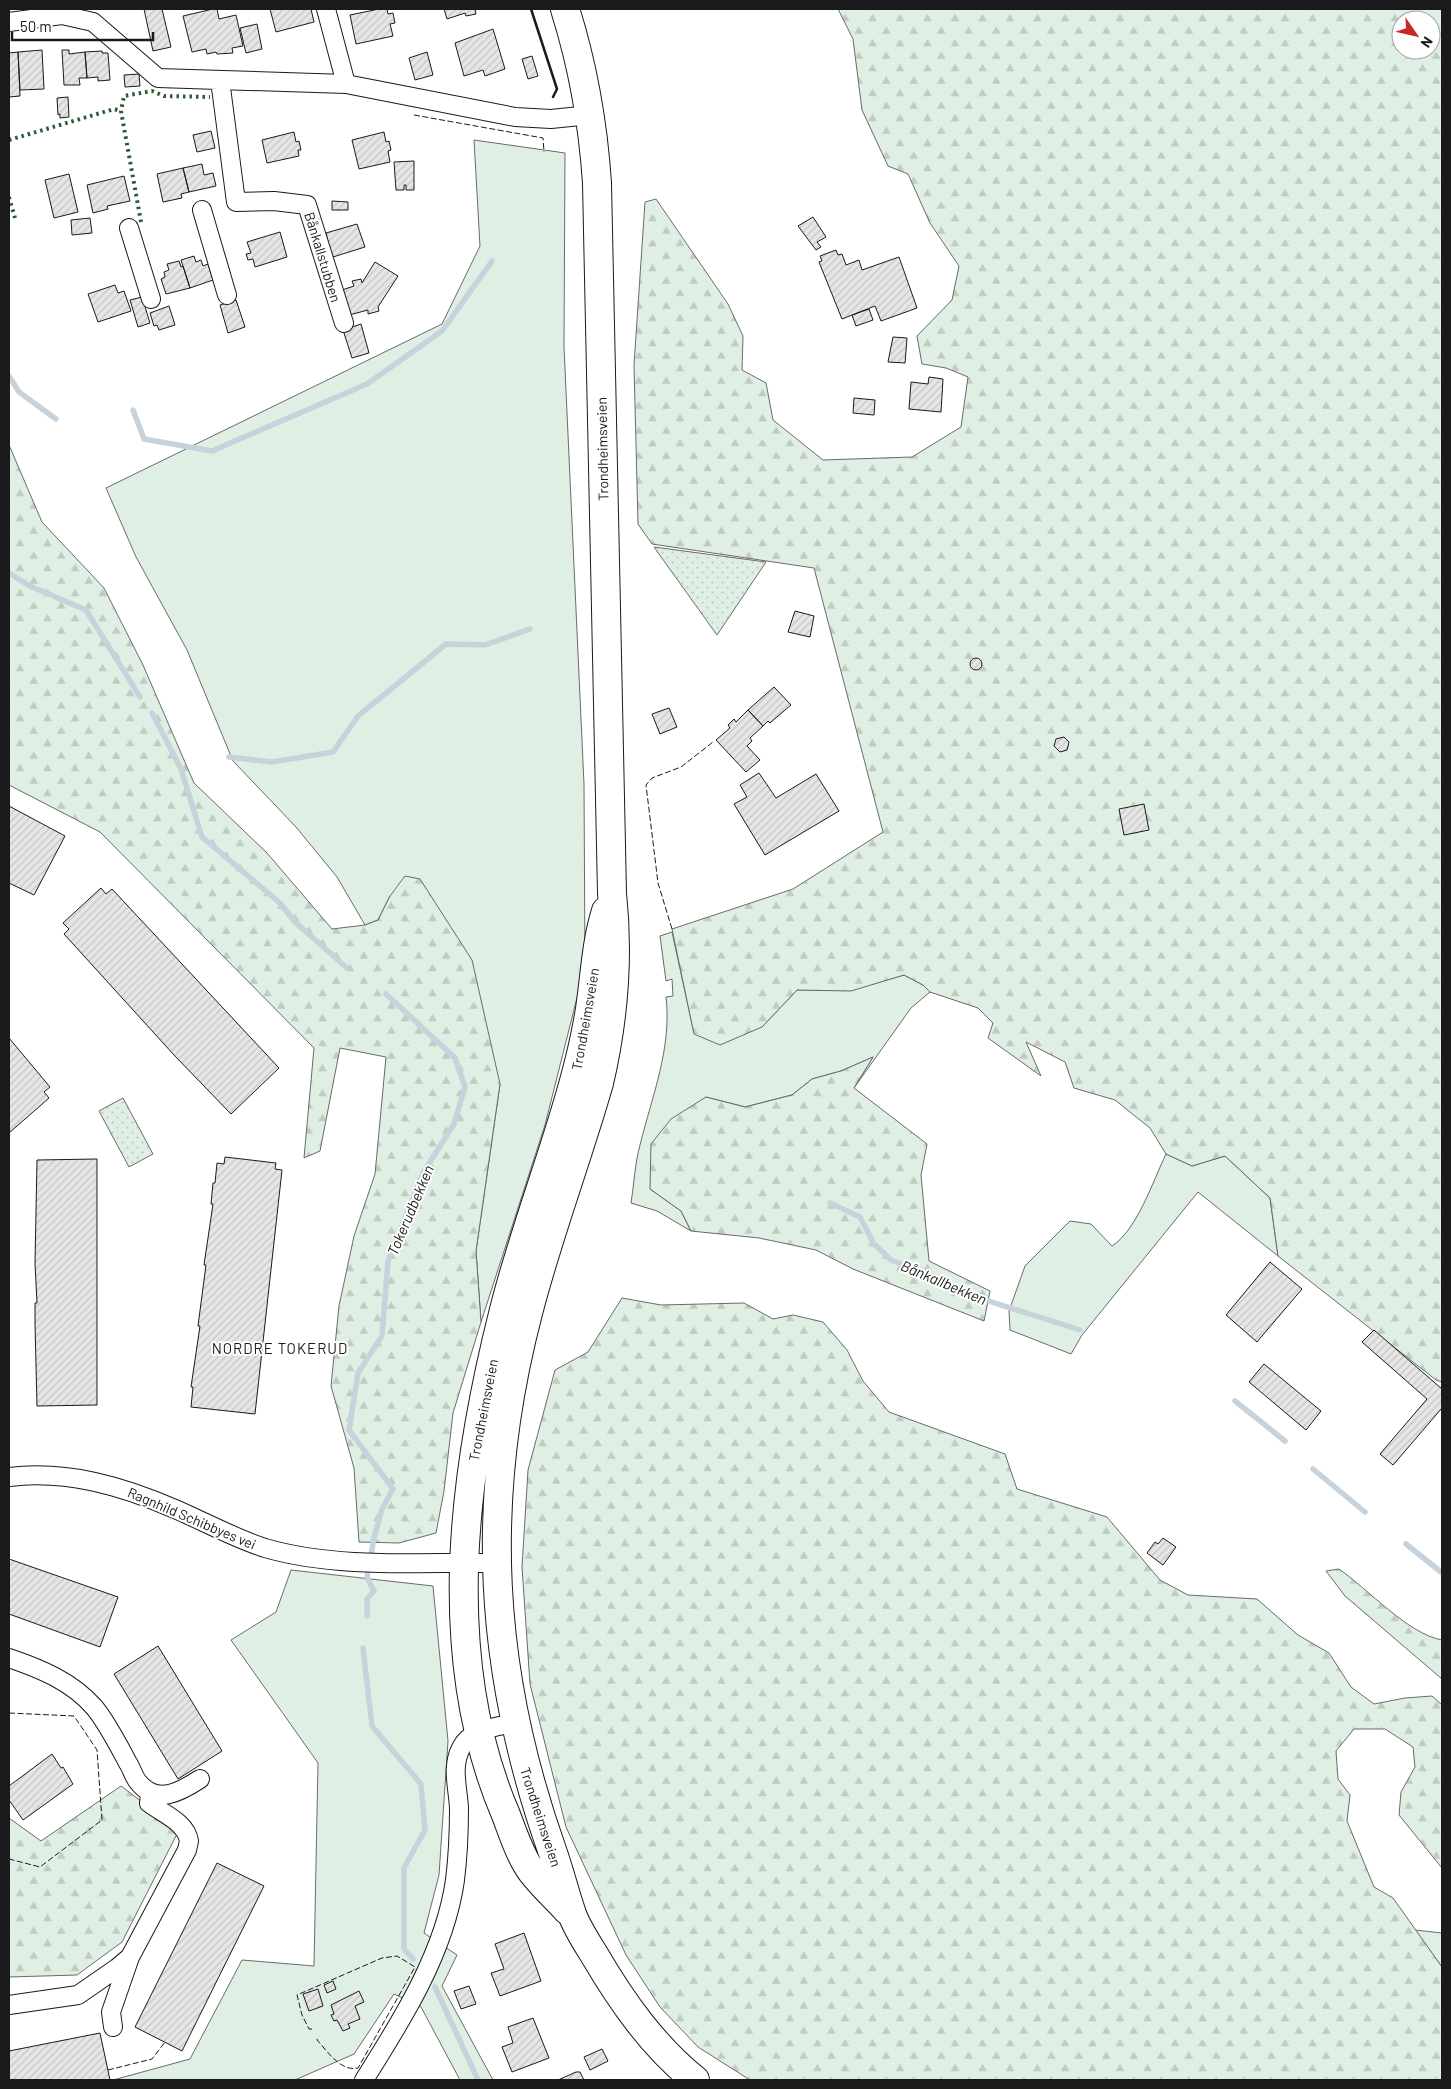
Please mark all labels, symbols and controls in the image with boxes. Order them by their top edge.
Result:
scale bar [12,10,154,42]
north arrow [1391,10,1441,60]
text: 50 m [20,17,52,35]
text: N [1418,34,1437,51]
street label: Bånkallstubben [301,210,345,304]
street label: Trondheimsveien [593,397,611,501]
street label: Trondheimsveien [568,966,602,1072]
water label: Tokerudbekken [383,1162,437,1258]
water label: Bånkallbekken [898,1256,990,1308]
district label: NORDRE TOKERUD [212,1339,348,1357]
street label: Trondheimsveien [465,1357,501,1463]
street label: Ragnhild Schibbyes vei [125,1483,259,1553]
street label: Trondheimsveien [517,1765,565,1869]

